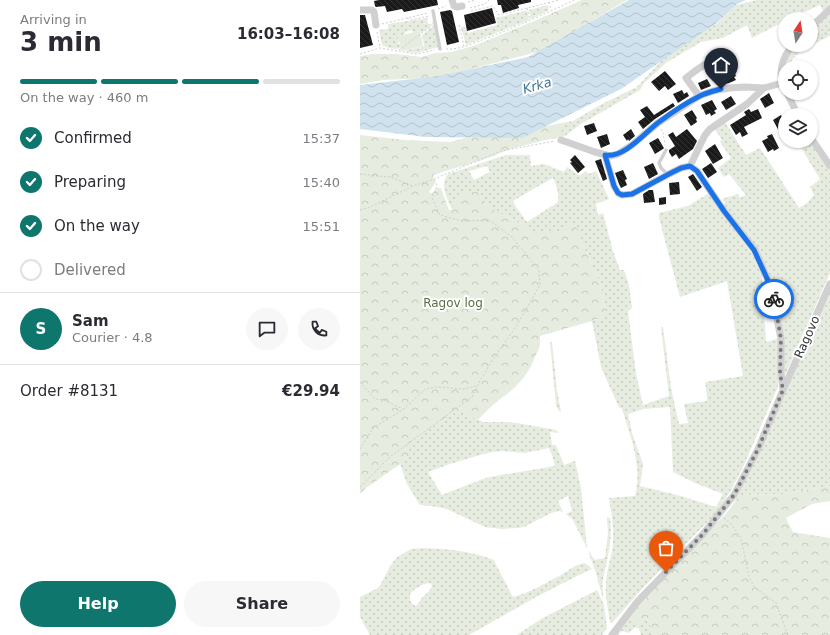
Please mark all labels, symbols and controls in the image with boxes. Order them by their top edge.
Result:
text: Arriving in [20,12,87,27]
north arrow [778,12,818,52]
map controls [778,12,818,148]
text: 16:03–16:08 [237,25,340,43]
text: 3 min [20,27,102,57]
pin [704,48,738,89]
icon: home [710,54,732,76]
button: locate [778,60,818,100]
water label: Krka [521,74,553,97]
text: On the way · 460 m [20,90,148,105]
button: layers [778,108,818,148]
icon: check [20,127,42,149]
text: Confirmed [54,129,132,147]
text: 15:37 [303,131,340,146]
icon: check [20,171,42,193]
text: Preparing [54,173,126,191]
text: 15:40 [303,175,340,190]
icon: check [20,215,42,237]
text: On the way [54,217,140,235]
text: 15:51 [303,219,340,234]
text: Delivered [54,261,126,279]
courier [754,279,794,319]
icon: bike [763,288,785,310]
park label: Ragov log [423,296,483,310]
button: chat [246,308,288,350]
button: phone [298,308,340,350]
text: Sam [72,312,109,330]
street label: Ragovo [791,314,823,360]
text: S [36,320,46,338]
text: Courier · 4.8 [72,330,153,345]
text: Order #8131 [20,382,118,400]
text: €29.94 [282,382,340,400]
pin [649,531,683,572]
icon: bag [655,537,677,559]
button: Help [20,581,176,627]
button: Share [184,581,340,627]

